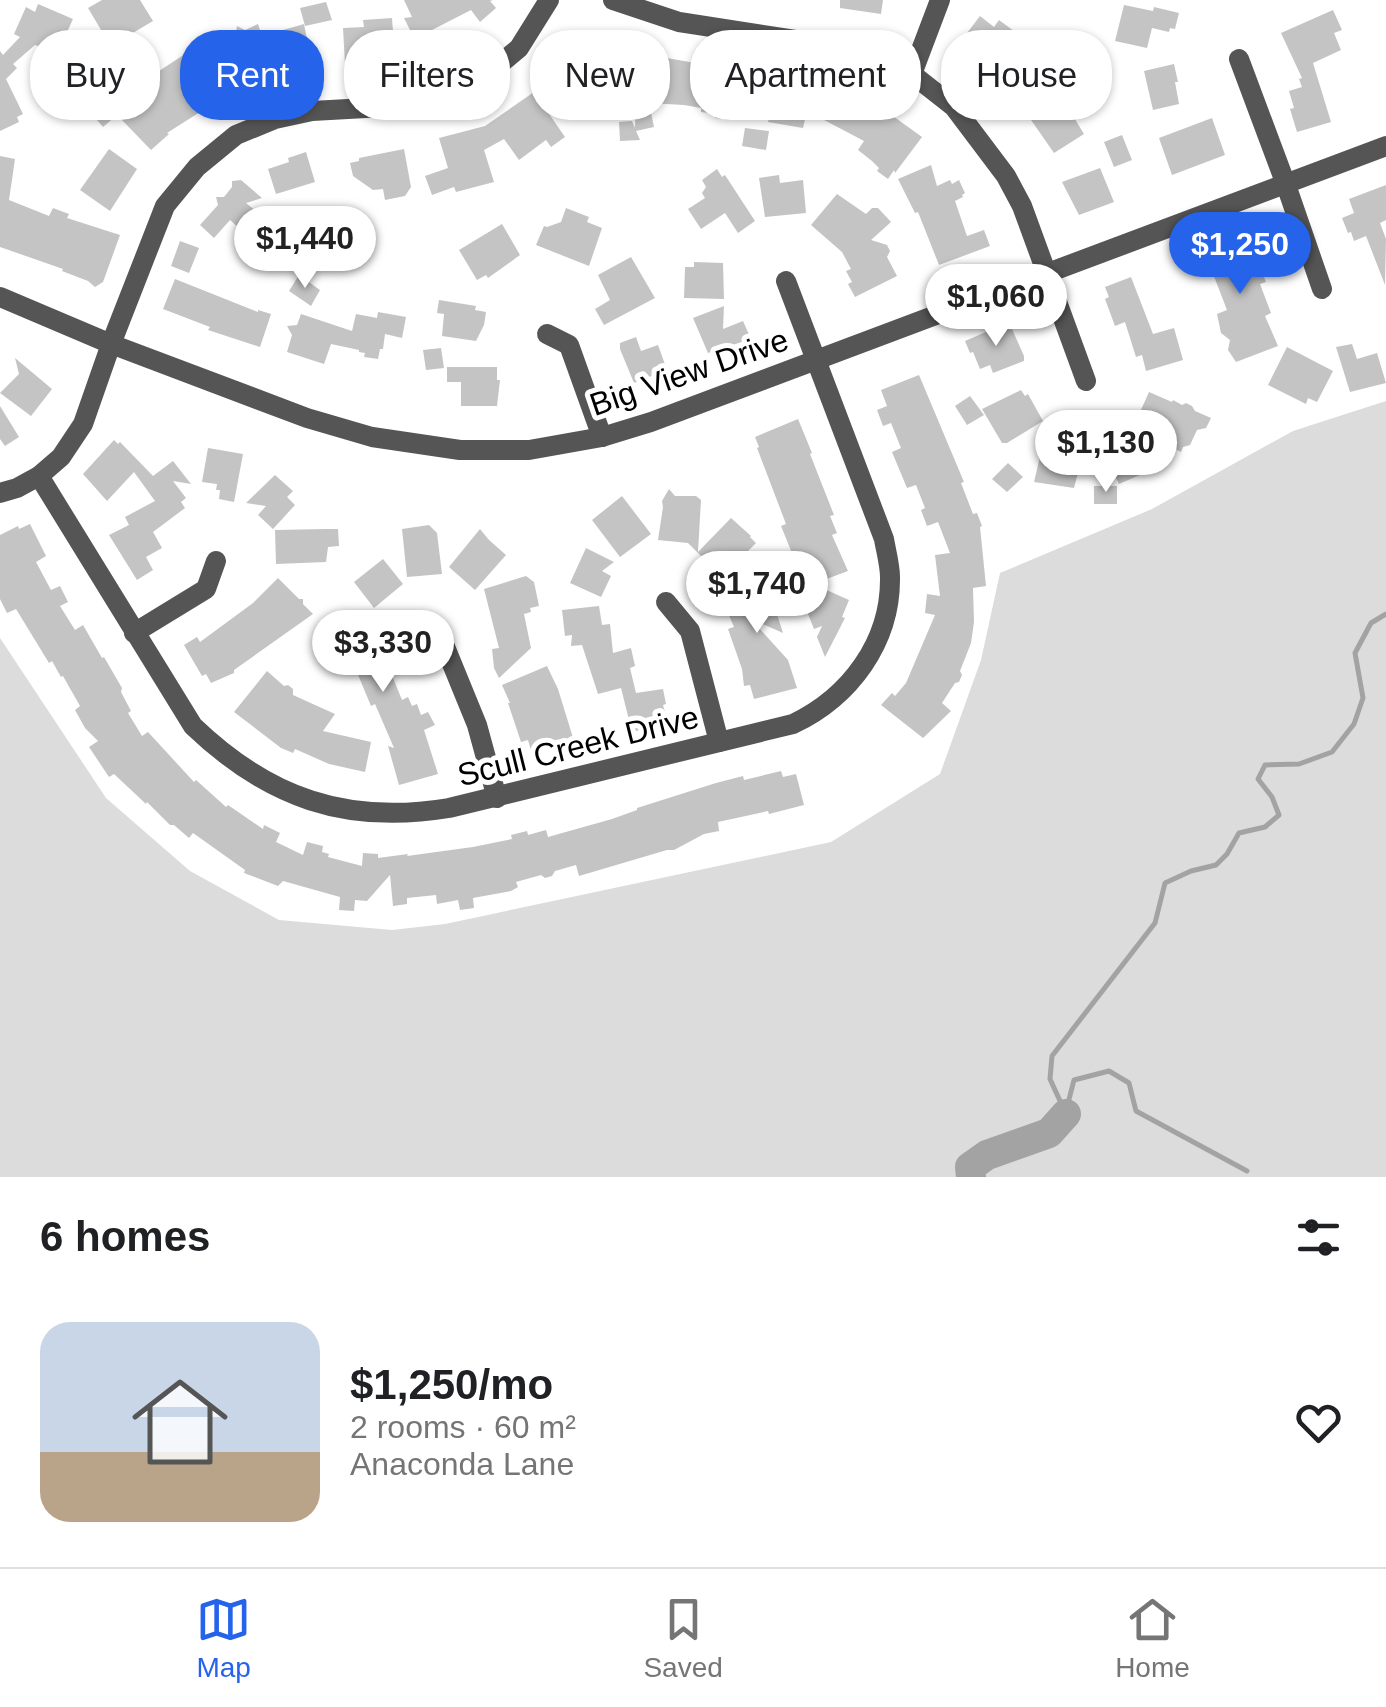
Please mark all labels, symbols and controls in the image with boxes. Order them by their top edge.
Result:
chip: Buy [30,30,160,120]
chip: Rent [180,30,324,120]
chip: Filters [344,30,510,120]
chip: New [530,30,670,120]
chip: Apartment [690,30,921,120]
chip: House [941,30,1112,120]
pin: $1,440 [224,206,386,291]
pin: $1,250 [1159,212,1321,297]
text: $1,440 [256,220,354,256]
text: $1,250 [1191,226,1289,262]
pin: $1,060 [915,264,1077,349]
text: $1,060 [947,278,1045,314]
street label: Big View Drive [585,321,793,423]
pin: $1,130 [1025,410,1187,495]
text: $1,130 [1057,424,1155,460]
pin: $1,740 [676,551,838,636]
text: $1,740 [708,565,806,601]
pin: $3,330 [302,610,464,695]
text: $3,330 [334,624,432,660]
street label: Scull Creek Drive [454,699,702,793]
icon: filters [1291,1210,1346,1265]
text: 6 homes [40,1213,210,1260]
text: $1,250/mo [350,1361,553,1408]
icon: home [120,1362,240,1482]
icon: heart [1291,1395,1346,1450]
text: 2 rooms · 60 m² [350,1409,576,1445]
text: Anaconda Lane [350,1446,574,1482]
tab: Map [196,1592,251,1684]
tab: Saved [643,1592,723,1684]
tab: Home [1115,1592,1190,1684]

